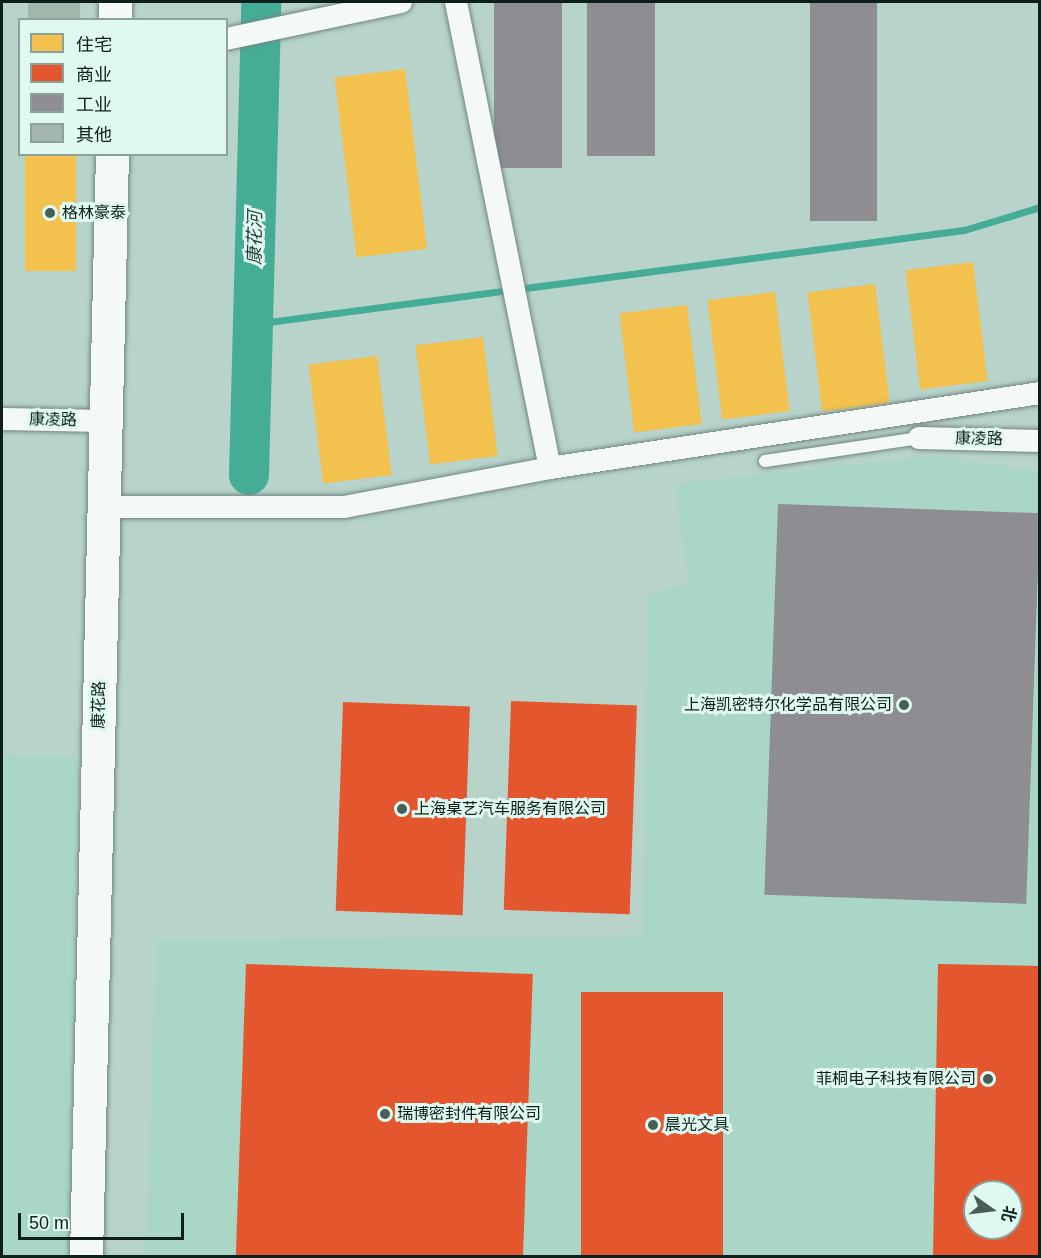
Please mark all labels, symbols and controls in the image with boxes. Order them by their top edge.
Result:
legend [18,18,228,156]
text: 住宅 [76,35,112,55]
text: 商业 [76,65,112,85]
text: 工业 [76,95,112,115]
text: 其他 [76,125,112,145]
place label: 格林豪泰 [62,203,126,223]
marker: 格林豪泰 [43,206,57,220]
water label: 康花河 [244,211,266,265]
street label: 康凌路 [29,410,77,430]
street label: 康凌路 [955,429,1003,449]
street label: 康花路 [89,681,109,729]
place label: 上海凯密特尔化学品有限公司 [684,695,892,715]
marker: 上海凯密特尔化学品有限公司 [897,698,911,712]
place label: 上海桌艺汽车服务有限公司 [414,799,606,819]
marker: 上海桌艺汽车服务有限公司 [395,802,409,816]
place label: 菲桐电子科技有限公司 [816,1069,976,1089]
marker: 菲桐电子科技有限公司 [981,1072,995,1086]
place label: 瑞博密封件有限公司 [397,1104,541,1124]
marker: 瑞博密封件有限公司 [378,1107,392,1121]
place label: 晨光文具 [665,1115,729,1135]
marker: 晨光文具 [646,1118,660,1132]
north arrow [963,1180,1023,1240]
scale bar [21,1201,188,1239]
text: 北 [999,1204,1019,1224]
text: 50 m [29,1213,69,1233]

